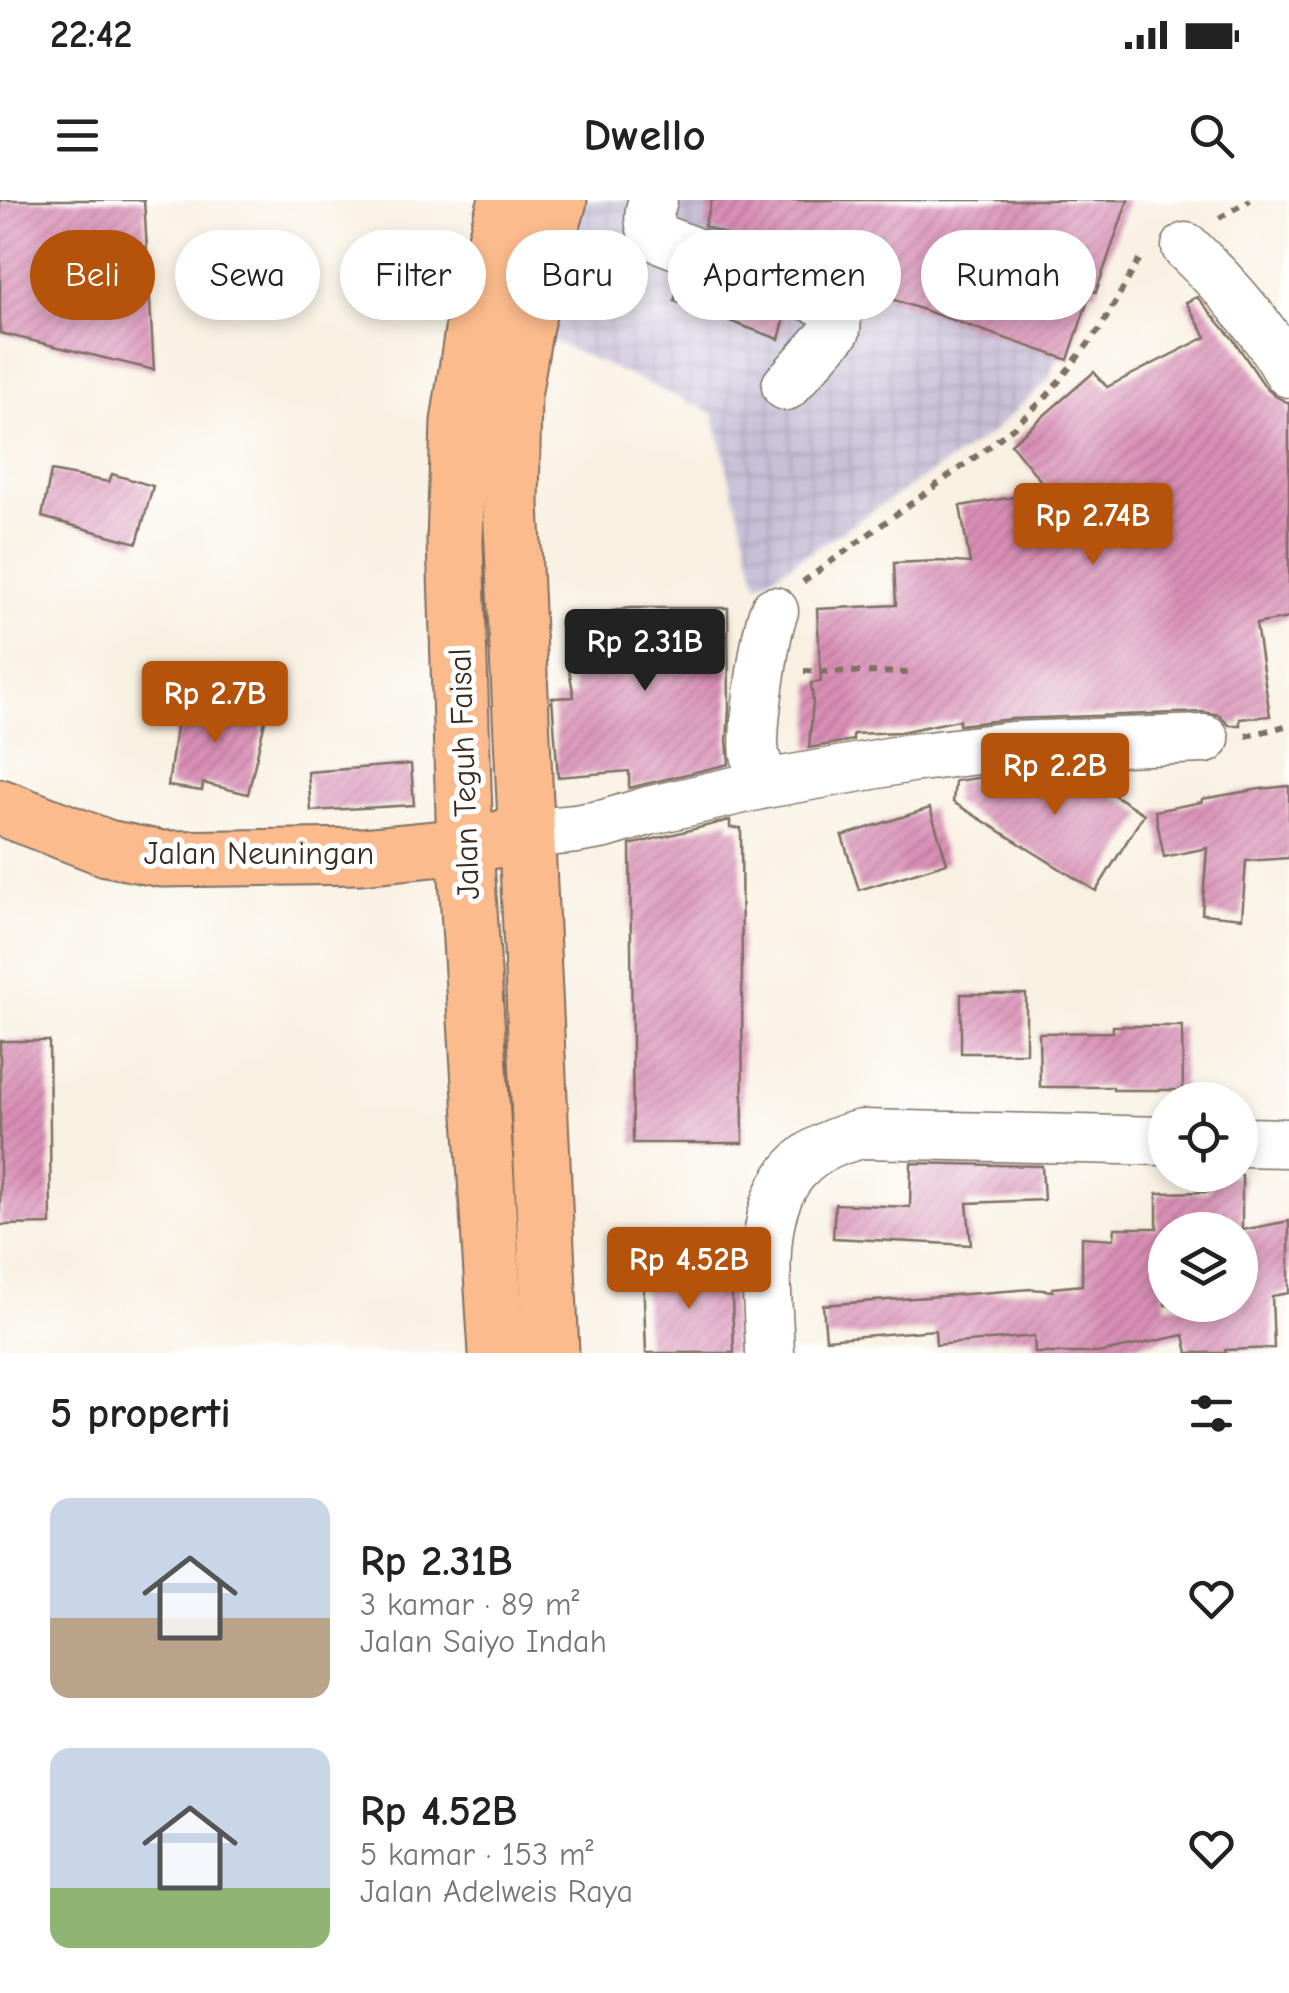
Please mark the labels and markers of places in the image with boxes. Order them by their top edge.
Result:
pin: Rp 2.74B [990,483,1196,568]
pin: Rp 2.31B [542,609,748,694]
pin: Rp 2.7B [123,661,307,746]
pin: Rp 2.2B [963,733,1147,818]
pin: Rp 4.52B [586,1227,792,1312]

